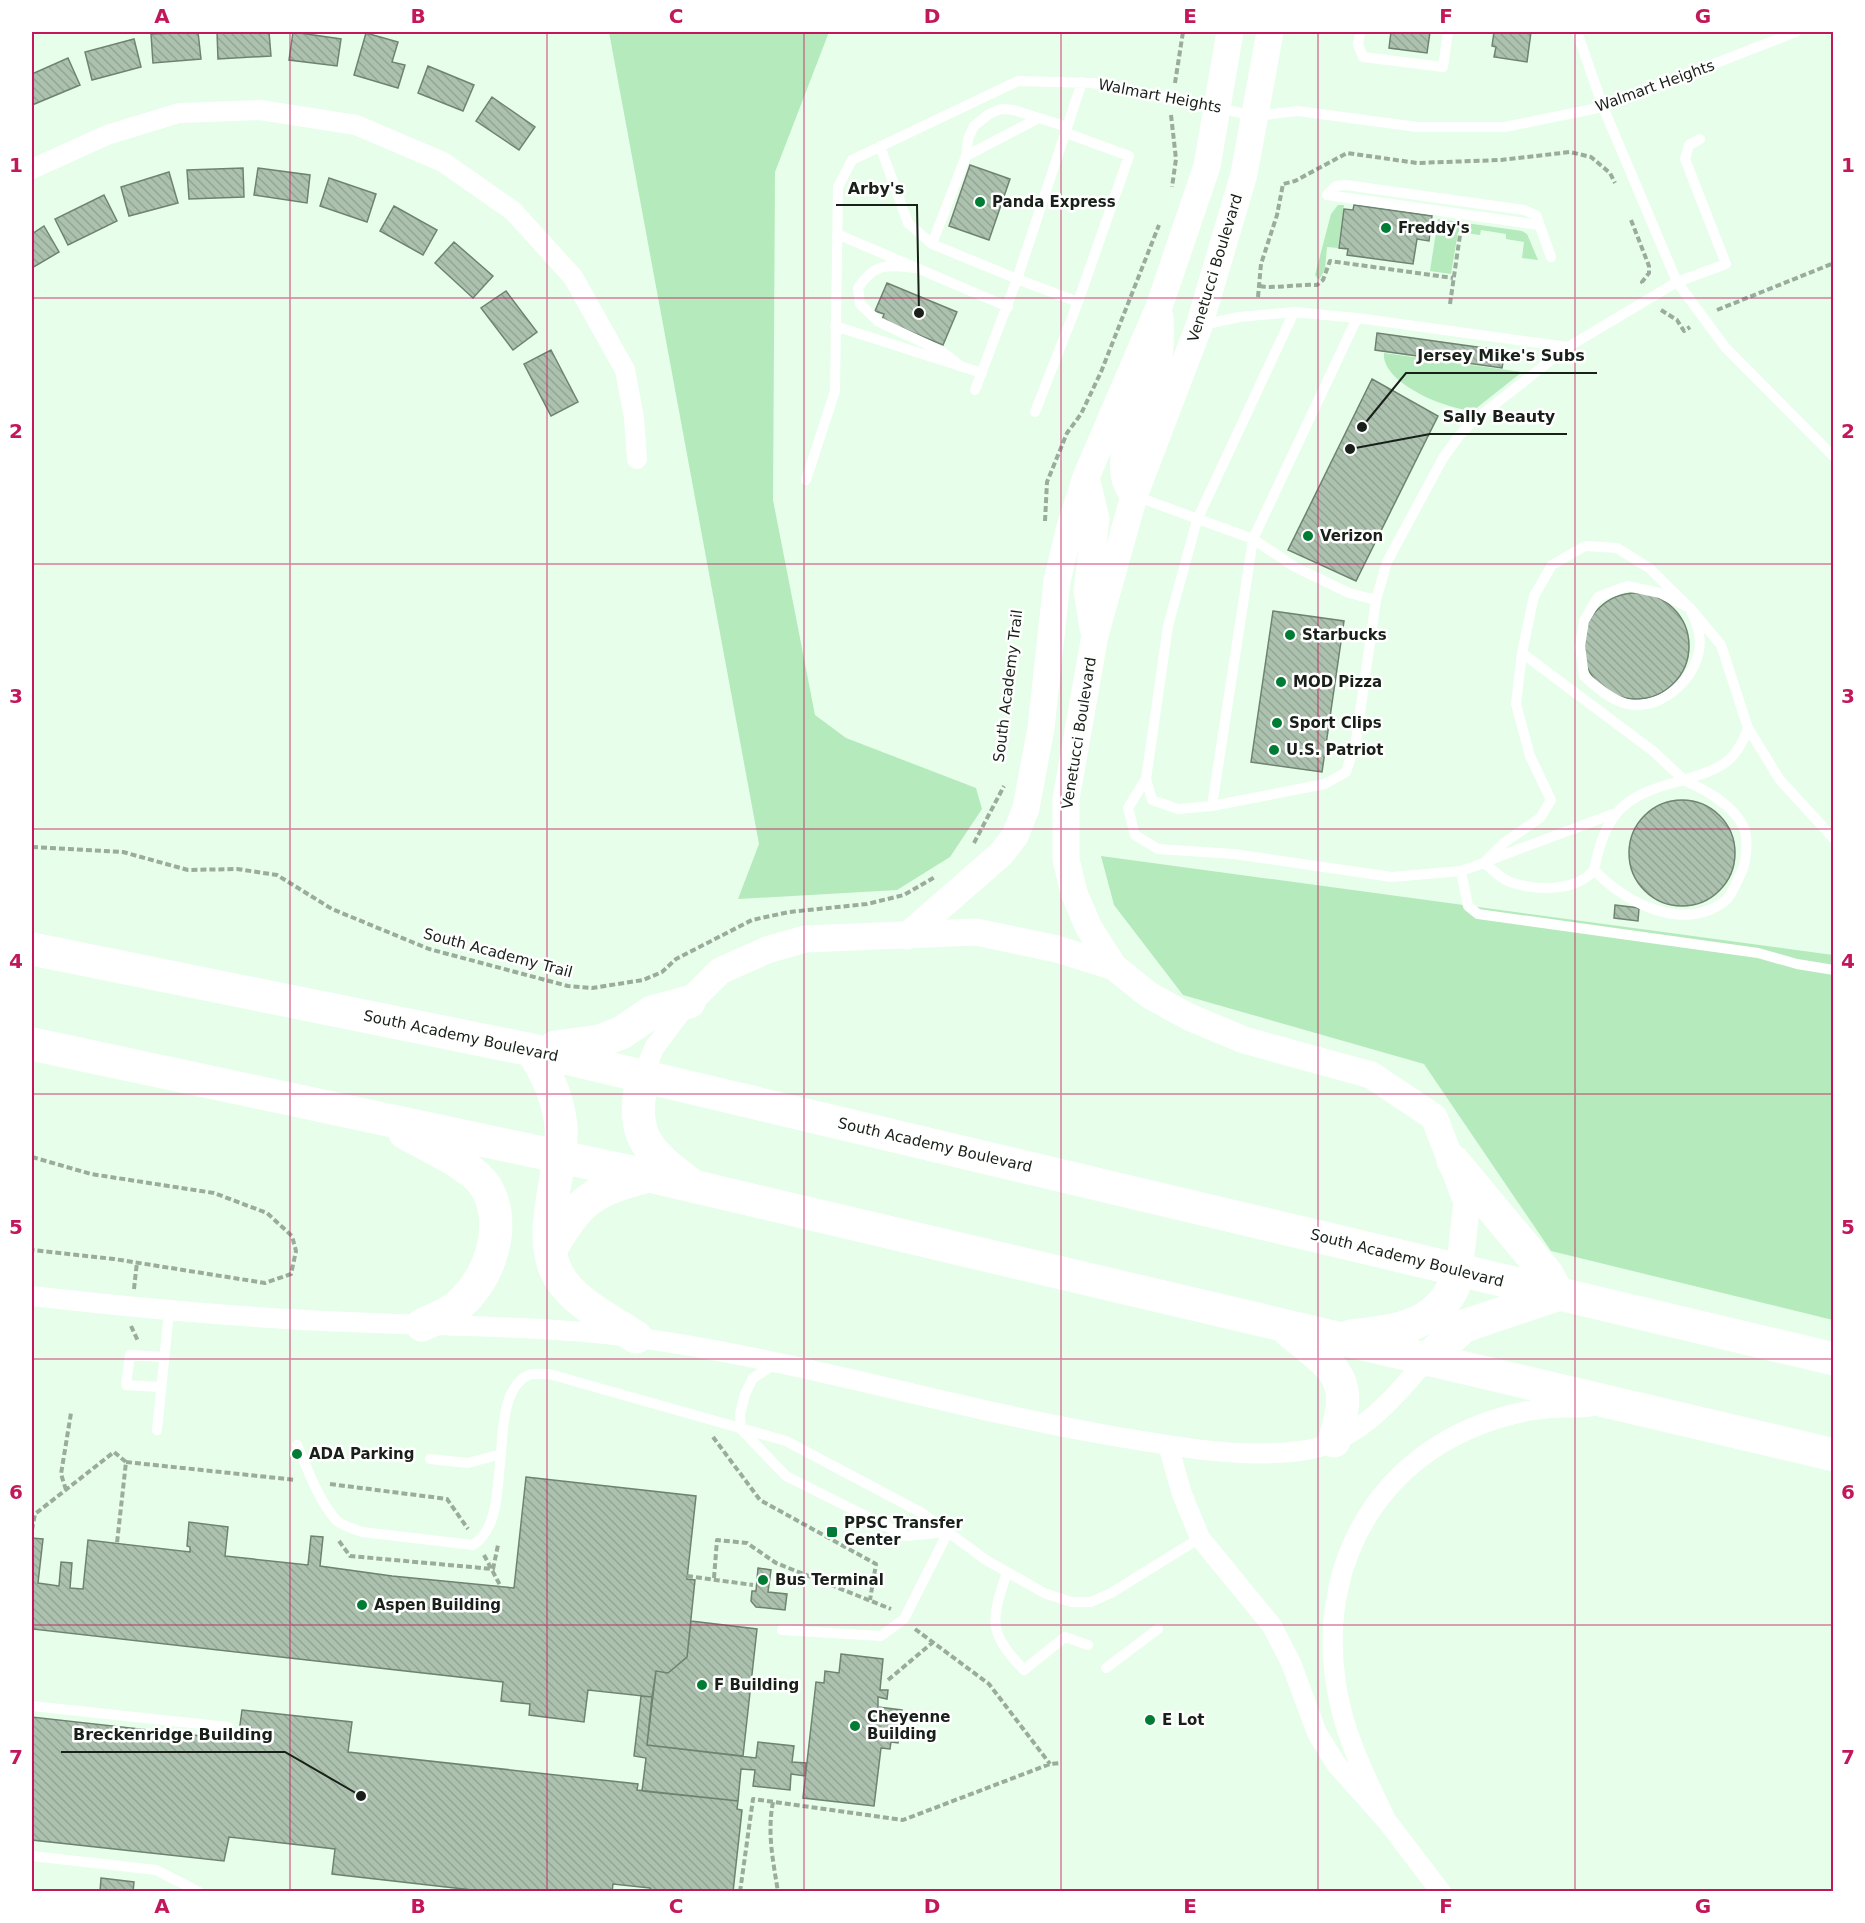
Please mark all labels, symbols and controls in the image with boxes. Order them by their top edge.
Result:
text: A [154,4,170,28]
text: B [410,4,426,28]
text: C [669,4,683,28]
text: D [924,4,940,28]
text: E [1183,4,1197,28]
text: F [1439,4,1453,28]
text: G [1695,4,1711,28]
street label: Walmart Heights [1593,56,1717,116]
street label: Walmart Heights [1097,75,1223,117]
text: 1 [9,153,23,177]
text: 1 [1841,153,1855,177]
callout: Arby's [836,171,917,205]
text: Arby's [848,179,904,198]
street label: Venetucci Boulevard [1184,192,1246,344]
place label: Panda Express [992,193,1116,211]
marker: Panda Express [973,195,987,209]
place label: Freddy's [1398,219,1470,237]
marker: Freddy's [1379,221,1393,235]
callout: Jersey Mike's Subs [1406,339,1597,373]
text: Jersey Mike's Subs [1416,346,1585,365]
callout: Sally Beauty [1430,400,1567,434]
text: Sally Beauty [1443,407,1556,426]
text: 2 [9,419,23,443]
text: 2 [1841,419,1855,443]
place label: Verizon [1320,527,1383,545]
marker: Verizon [1301,529,1315,543]
street label: South Academy Trail [990,609,1026,763]
place label: Starbucks [1302,626,1387,644]
marker: Starbucks [1283,628,1297,642]
street label: Venetucci Boulevard [1058,656,1100,810]
place label: MOD Pizza [1293,673,1382,691]
marker: MOD Pizza [1274,675,1288,689]
text: 3 [9,684,23,708]
text: 3 [1841,684,1855,708]
place label: Sport Clips [1289,714,1382,732]
marker: Sport Clips [1270,716,1284,730]
place label: U.S. Patriot [1286,741,1384,759]
marker: U.S. Patriot [1267,743,1281,757]
street label: South Academy Trail [422,924,574,982]
text: 4 [9,949,23,973]
text: 4 [1841,949,1855,973]
street label: South Academy Boulevard [362,1007,560,1065]
street label: South Academy Boulevard [836,1114,1034,1176]
text: 5 [9,1215,23,1239]
text: 5 [1841,1215,1855,1239]
street label: South Academy Boulevard [1308,1225,1506,1291]
place label: ADA Parking [309,1445,415,1463]
marker: ADA Parking [290,1447,304,1461]
text: 6 [9,1480,23,1504]
text: 6 [1841,1480,1855,1504]
place label: PPSC Transfer Center [844,1514,963,1549]
marker: PPSC Transfer Center [825,1525,839,1539]
place label: Bus Terminal [775,1571,884,1589]
marker: Bus Terminal [756,1573,770,1587]
place label: Aspen Building [374,1596,501,1614]
marker: Aspen Building [355,1598,369,1612]
place label: F Building [714,1676,799,1694]
marker: F Building [695,1678,709,1692]
place label: Cheyenne Building [867,1708,950,1743]
place label: E Lot [1162,1711,1205,1729]
marker: E Lot [1143,1713,1157,1727]
callout: Breckenridge Building [61,1718,285,1752]
marker: Cheyenne Building [848,1719,862,1733]
text: Breckenridge Building [73,1725,273,1744]
text: 7 [9,1745,23,1769]
text: 7 [1841,1745,1855,1769]
text: A [154,1894,170,1918]
text: B [410,1894,426,1918]
text: C [669,1894,683,1918]
text: D [924,1894,940,1918]
text: E [1183,1894,1197,1918]
text: F [1439,1894,1453,1918]
text: G [1695,1894,1711,1918]

